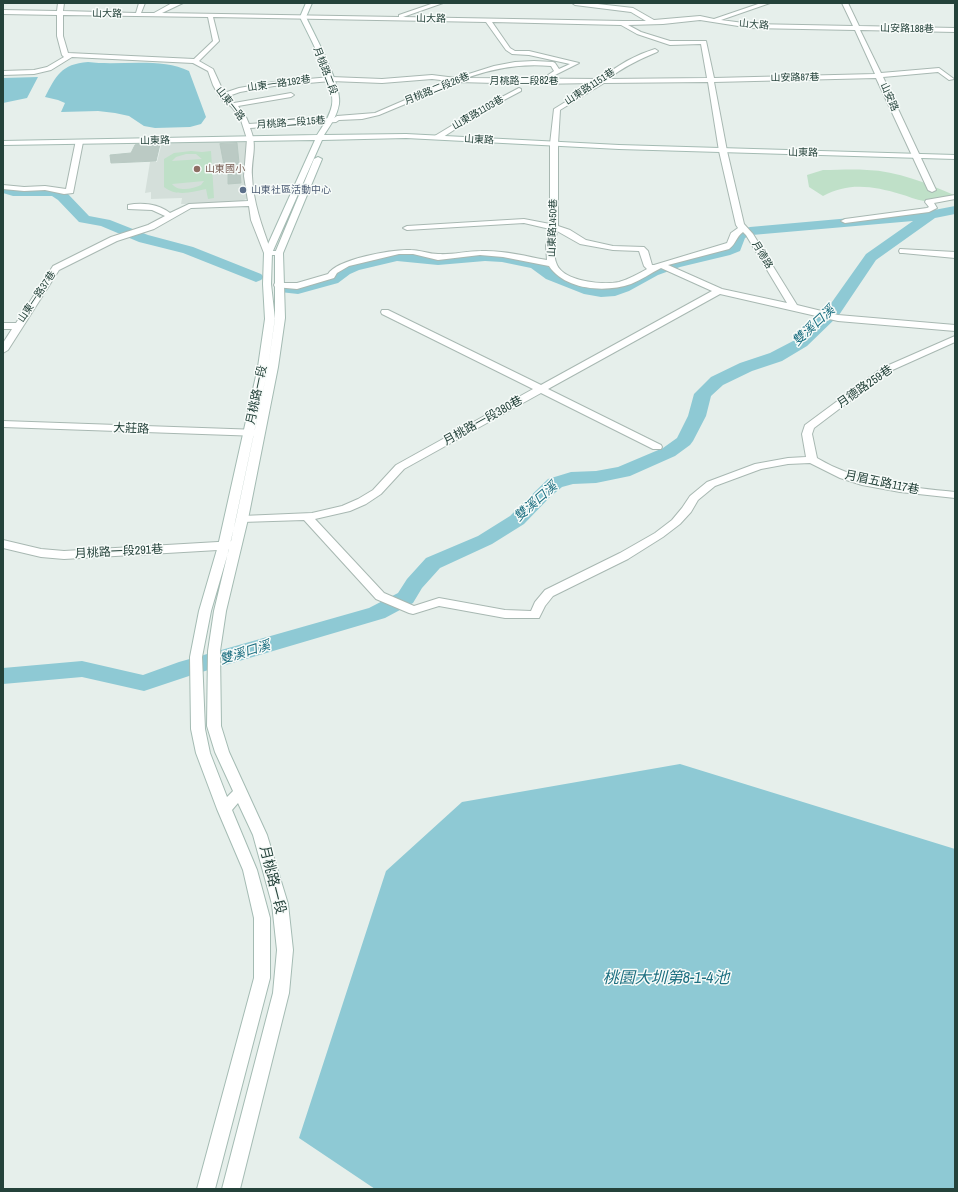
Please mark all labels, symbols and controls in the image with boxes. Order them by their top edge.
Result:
street label: 山大路 [92,8,122,20]
street label: 山大路 [416,13,446,25]
street label: 山大路 [739,18,769,32]
street label: 山安路188巷 [880,23,934,35]
street label: 月桃路二段 [310,46,340,96]
street label: 山東路1151巷 [563,66,617,108]
street label: 月桃路二段26巷 [403,70,471,108]
street label: 山安路87巷 [770,72,820,84]
street label: 山東一路192巷 [247,74,311,94]
street label: 月桃路二段82巷 [489,75,559,87]
street label: 山安路 [877,81,901,113]
street label: 山東一路 [213,85,247,123]
street label: 山東路1103巷 [450,93,506,133]
street label: 月桃路二段15巷 [256,115,326,131]
street label: 山東路 [464,133,494,147]
street label: 山東路 [140,135,170,147]
street label: 山東路 [788,147,818,159]
place label: 山東國小 [205,163,245,175]
marker: 山東國小 [192,164,202,174]
place label: 山東社區活動中心 [251,184,331,196]
marker: 山東社區活動中心 [238,185,248,195]
street label: 山東路1450巷 [546,199,560,257]
street label: 月德路 [749,239,775,271]
street label: 山東一路37巷 [15,269,59,325]
water label: 雙溪口溪 [790,303,838,349]
street label: 月德路259巷 [834,363,896,411]
street label: 月桃路一段 [244,364,270,426]
street label: 月桃路一段380巷 [441,393,525,449]
street label: 大莊路 [113,421,149,437]
street label: 月眉五路117巷 [843,468,921,498]
water label: 雙溪口溪 [511,479,561,525]
street label: 月桃路一段291巷 [74,542,164,562]
water label: 雙溪口溪 [218,638,272,668]
street label: 月桃路一段 [255,844,289,916]
water label: 桃園大圳第8-1-4池 [603,969,729,989]

